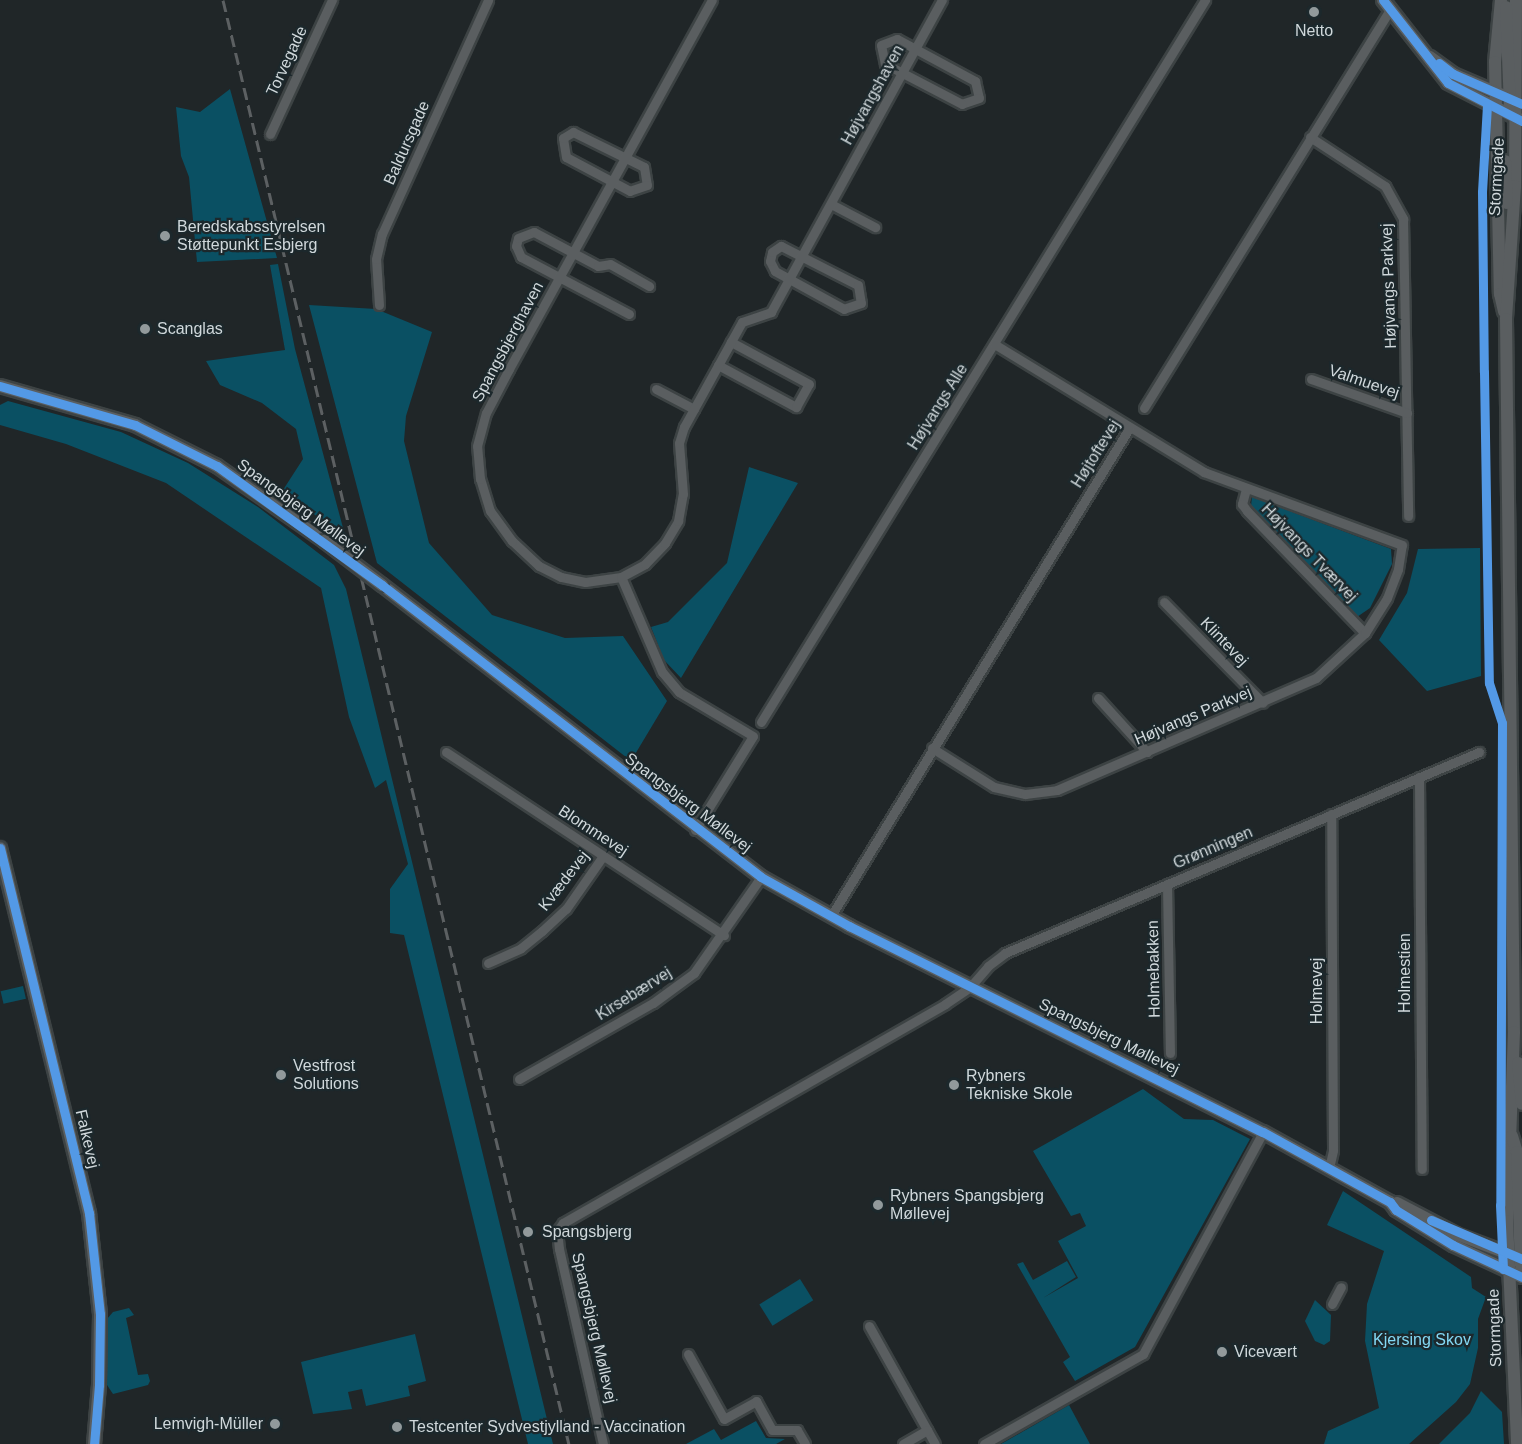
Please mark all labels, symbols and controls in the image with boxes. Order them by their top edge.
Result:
marker: Netto [1307,5,1321,19]
place label: Netto [1295,21,1333,41]
street label: Torvegade [263,23,311,99]
street label: Højvangshaven [838,42,908,148]
street label: Baldursgade [380,98,434,188]
street label: Stormgade [1485,137,1509,217]
place label: Beredskabsstyrelsen Støttepunkt Esbjerg [177,217,326,255]
street label: Højvangs Parkvej [1377,223,1401,349]
marker: Beredskabsstyrelsen Støttepunkt Esbjerg [158,229,172,243]
street label: Spangsbjerghaven [468,279,548,405]
place label: Scanglas [157,319,223,339]
marker: Scanglas [138,322,152,336]
street label: Højvangs Alle [904,360,972,454]
street label: Valmuevej [1326,361,1402,403]
street label: Højtoftevej [1068,416,1124,492]
street label: Spangsbjerg Møllevej [233,455,369,561]
street label: Højvangs Tværvej [1257,500,1361,606]
street label: Klintevej [1196,614,1252,670]
street label: Højvangs Parkvej [1132,683,1254,749]
street label: Spangsbjerg Møllevej [621,749,755,857]
street label: Blommevej [555,801,631,861]
street label: Grønningen [1170,823,1256,873]
street label: Kvædevej [535,847,593,915]
street label: Holmebakken [1144,920,1164,1018]
street label: Holmestien [1395,933,1415,1013]
street label: Holmevej [1307,958,1327,1024]
street label: Kirsebærvej [593,963,675,1025]
street label: Spangsbjerg Møllevej [1036,995,1182,1079]
place label: Vestfrost Solutions [293,1056,359,1094]
place label: Rybners Tekniske Skole [966,1066,1073,1104]
marker: Vestfrost Solutions [274,1068,288,1082]
marker: Rybners Tekniske Skole [947,1078,961,1092]
street label: Falkevej [71,1108,103,1170]
place label: Rybners Spangsbjerg Møllevej [890,1186,1044,1224]
marker: Rybners Spangsbjerg Møllevej [871,1198,885,1212]
place label: Spangsbjerg [542,1222,632,1242]
marker: Spangsbjerg [519,1223,537,1241]
street label: Spangsbjerg Møllevej [567,1251,621,1405]
street label: Stormgade [1484,1289,1506,1367]
park label: Kjersing Skov [1373,1330,1471,1350]
place label: Vicevært [1234,1342,1297,1362]
marker: Vicevært [1215,1345,1229,1359]
place label: Lemvigh-Müller [154,1414,263,1434]
marker: Lemvigh-Müller [268,1417,282,1431]
place label: Testcenter Sydvestjylland - Vaccination [409,1417,685,1437]
marker: Testcenter Sydvestjylland - Vaccination [390,1420,404,1434]

